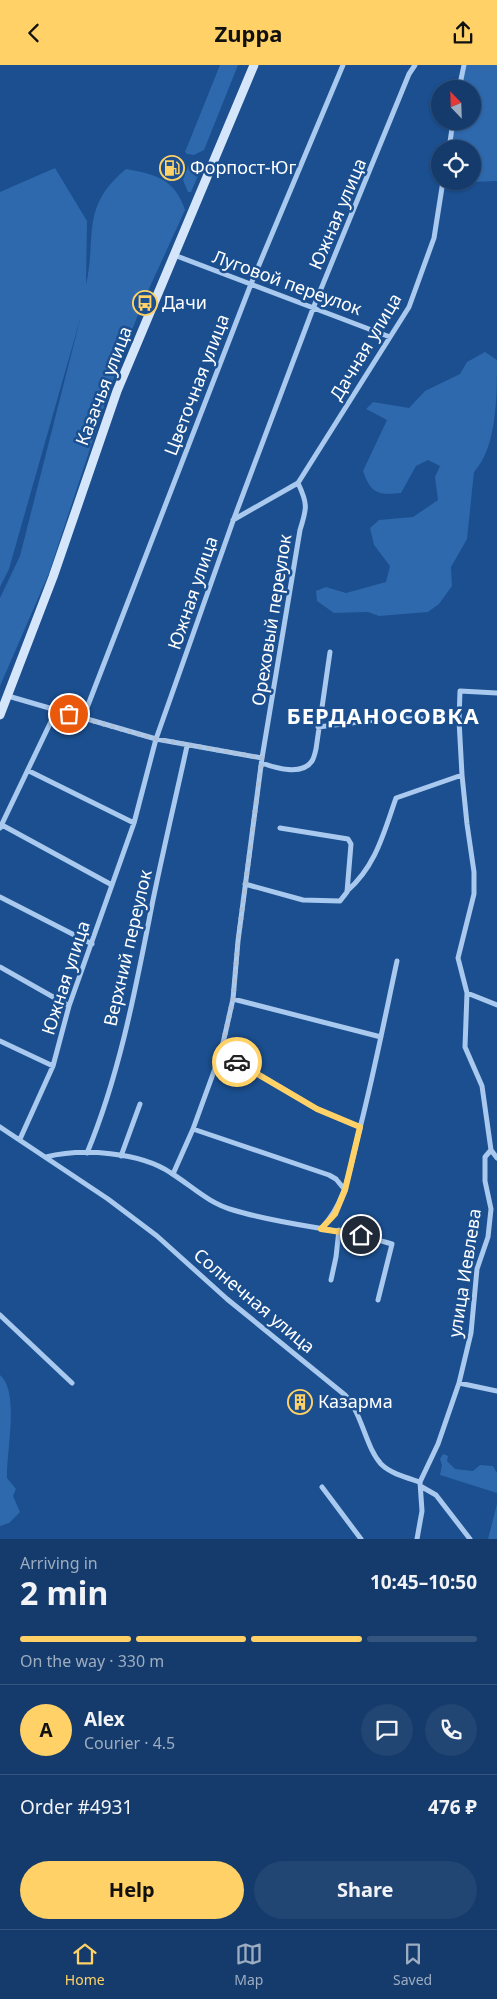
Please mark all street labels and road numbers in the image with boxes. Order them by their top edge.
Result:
street label: Южная улица [303,154,371,273]
street label: Луговой переулок [209,244,366,320]
street label: Дачная улица [324,288,407,404]
street label: Цветочная улица [158,310,234,459]
street label: Казачья улица [69,323,137,449]
street label: Ореховый переулок [246,532,297,707]
street label: Южная улица [161,533,223,653]
street label: Верхний переулок [97,867,157,1028]
street label: Южная улица [35,918,95,1038]
street label: улица Иевлева [442,1207,486,1339]
street label: Солнечная улица [189,1242,320,1358]

